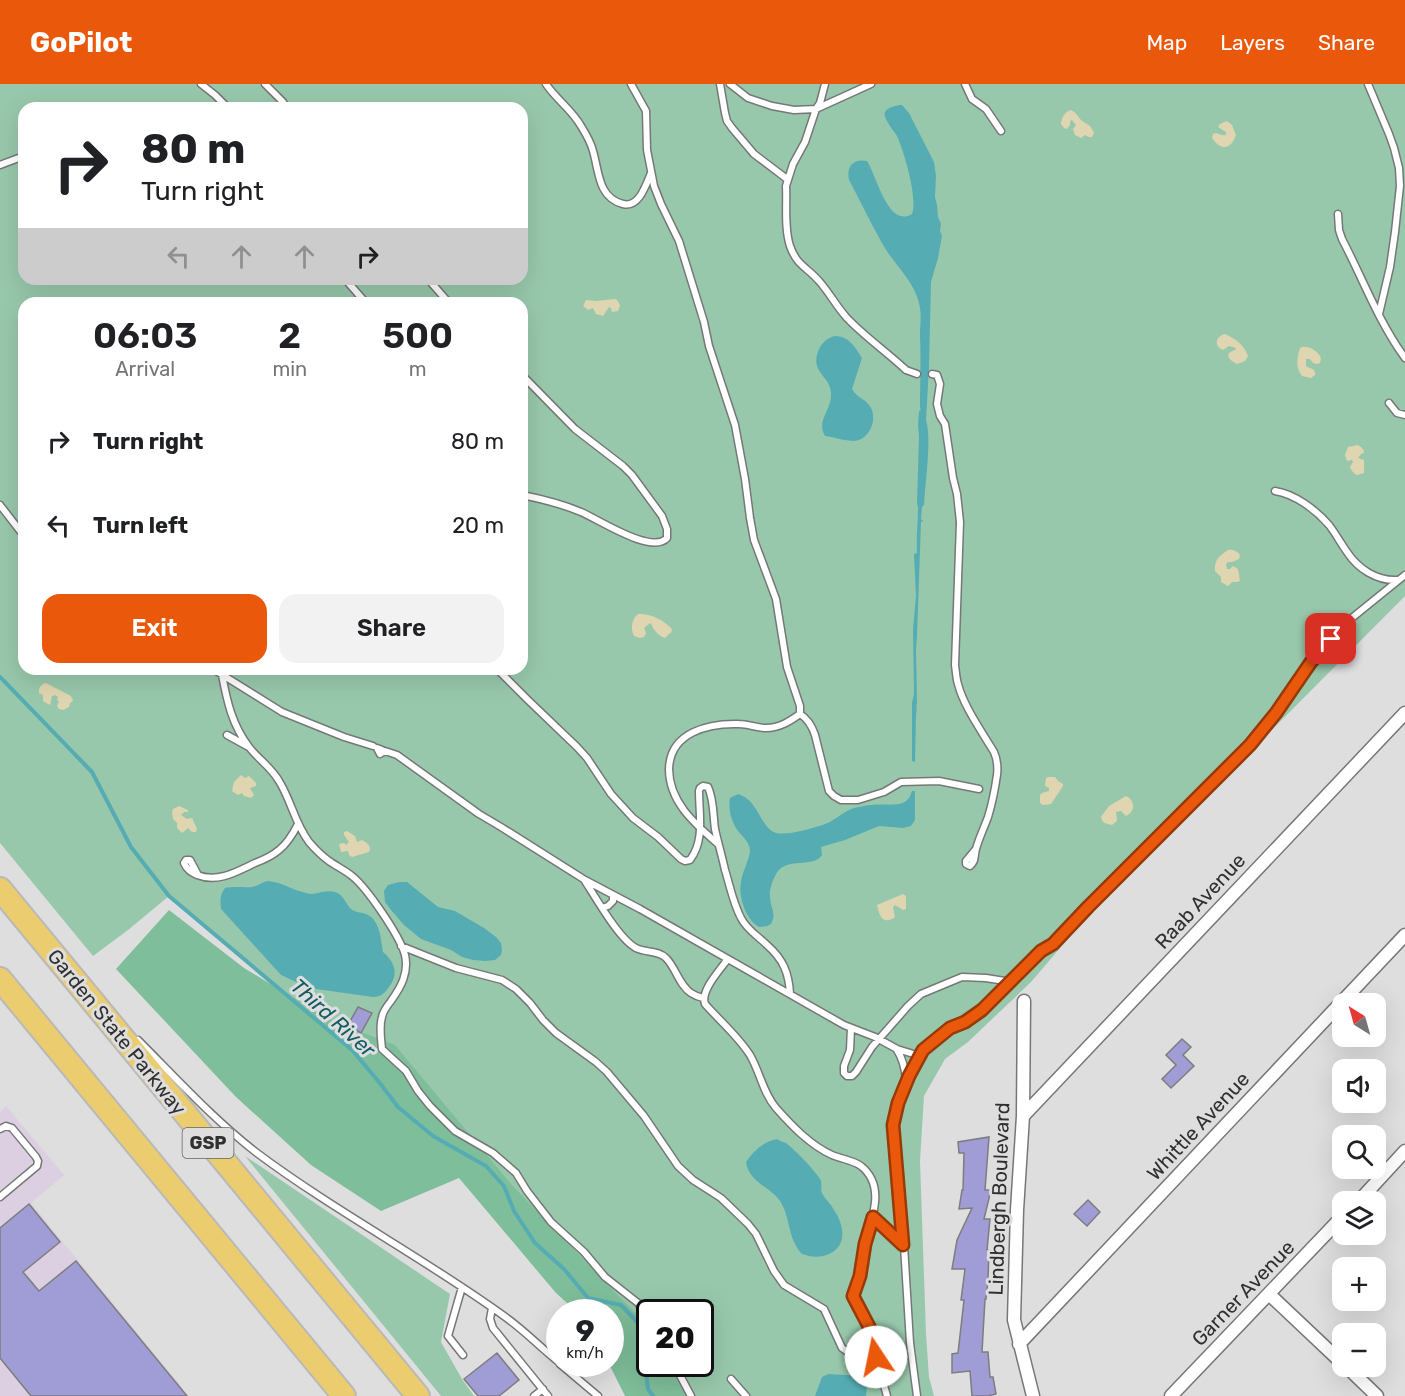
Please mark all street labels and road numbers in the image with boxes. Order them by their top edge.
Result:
street label: Raab Avenue [1150,848,1250,954]
street label: Garden State Parkway [43,944,191,1120]
street label: Whittle Avenue [1142,1067,1254,1185]
street label: Lindbergh Boulevard [984,1102,1014,1296]
road number: GSP [182,1128,234,1158]
street label: Garner Avenue [1187,1235,1299,1351]

